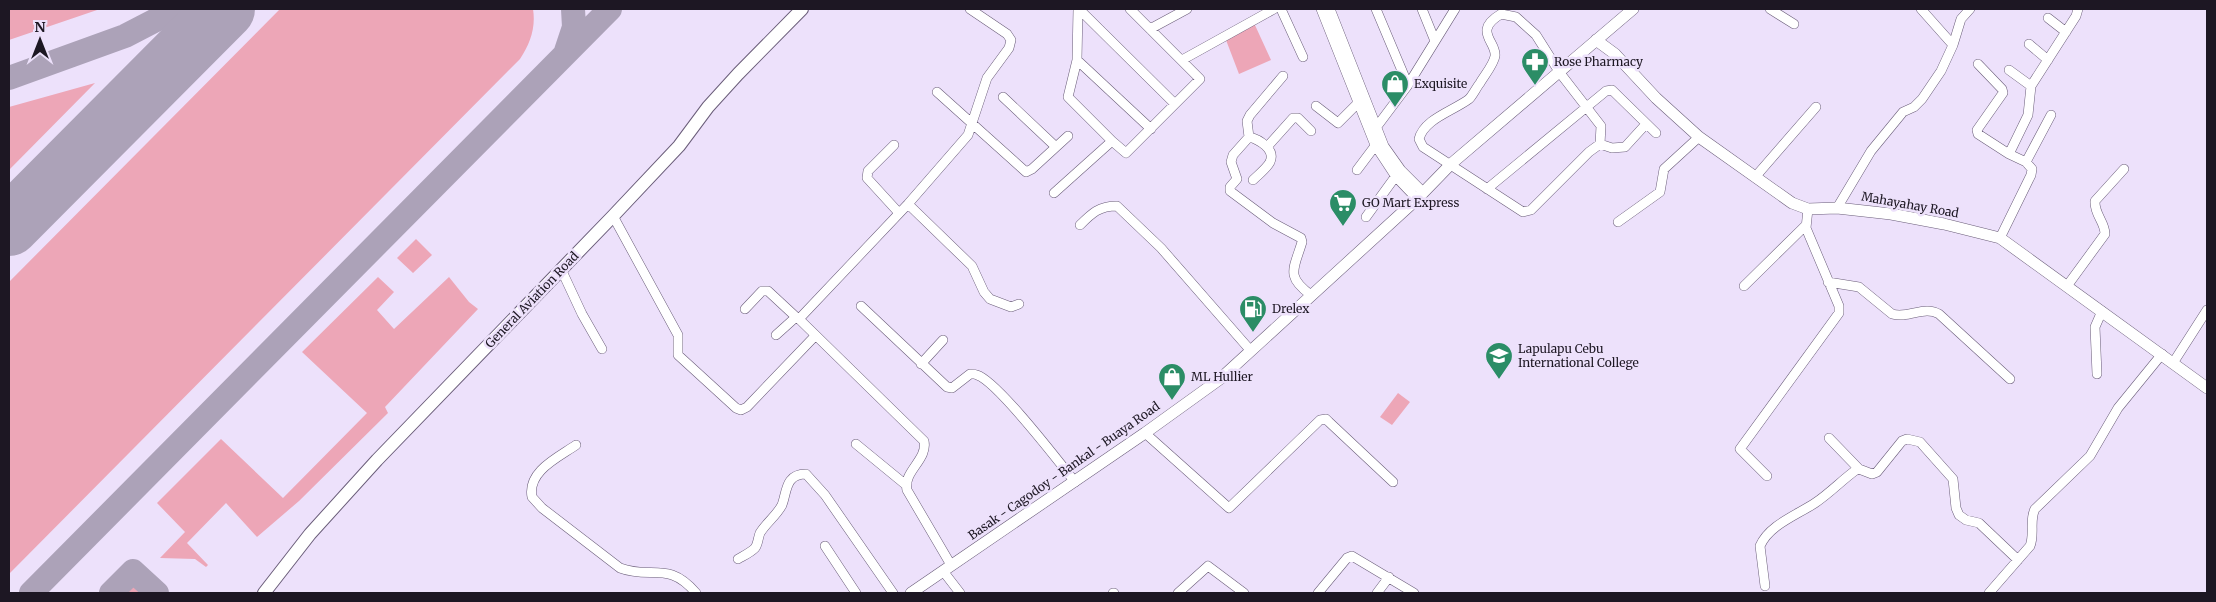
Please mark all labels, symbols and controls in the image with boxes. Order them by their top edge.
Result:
north arrow [15,15,65,65]
text: N [34,18,46,36]
pharmacy icon: Rose Pharmacy [1520,47,1550,86]
place label: Rose Pharmacy [1554,54,1643,69]
shop icon: Exquisite [1380,69,1410,108]
place label: Exquisite [1414,76,1467,91]
supermarket icon: GO Mart Express [1328,188,1358,227]
street label: Mahayahay Road [1860,189,1960,220]
place label: GO Mart Express [1362,195,1459,210]
street label: General Aviation Road [482,248,582,351]
fuel station icon: Drelex [1238,294,1268,333]
place label: Drelex [1272,301,1310,316]
school or university icon: Lapulapu Cebu International College [1484,341,1514,380]
place label: Lapulapu Cebu International College [1518,341,1639,370]
shop icon: ML Hullier [1157,362,1187,401]
place label: ML Hullier [1191,369,1254,384]
street label: Basak - Cagodoy - Bankal - Buaya Road [965,398,1162,543]

